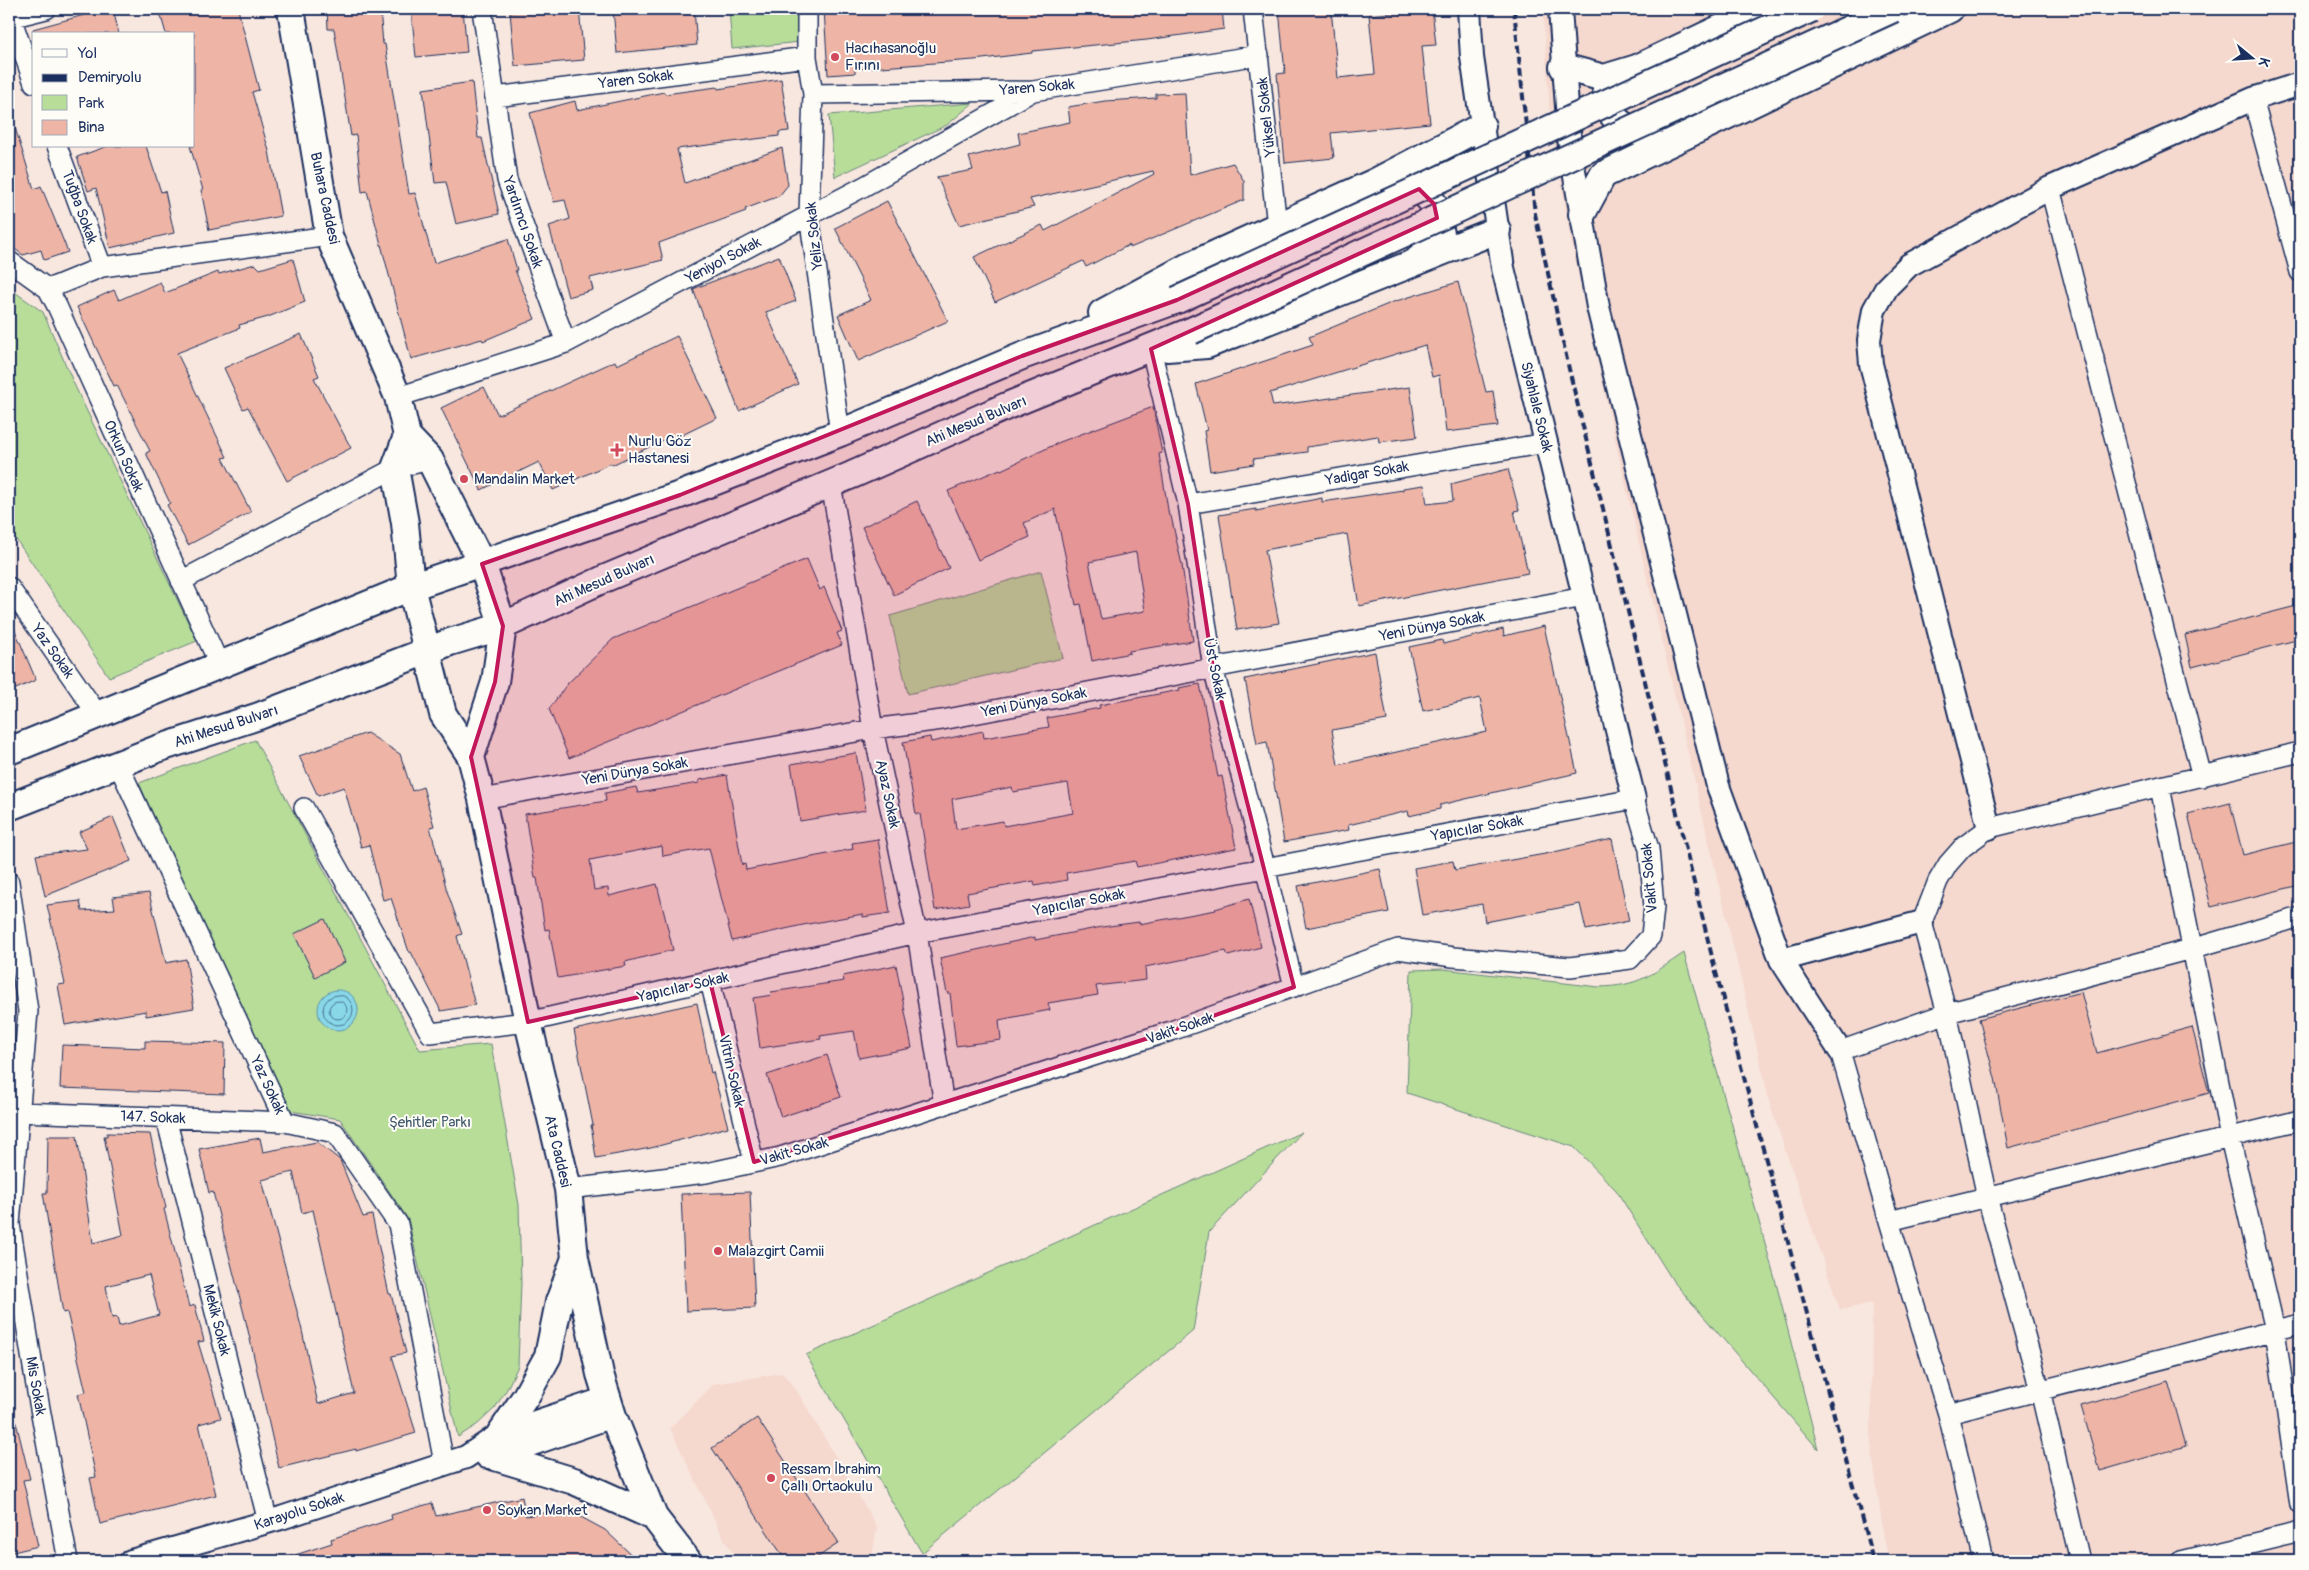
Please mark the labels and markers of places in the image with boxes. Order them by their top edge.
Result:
place label: Hacıhasanoğlu Fırını [845,39,936,75]
marker: Hacıhasanoğlu Fırını [829,51,841,63]
place label: Nurlu Göz Hastanesi [628,432,692,468]
marker: Nurlu Göz Hastanesi [610,443,624,457]
place label: Mandalin Market [474,470,576,489]
marker: Mandalin Market [458,473,470,485]
place label: Malazgirt Camii [728,1242,824,1261]
marker: Malazgirt Camii [712,1245,724,1257]
place label: Ressam İbrahim Çallı Ortaokulu [781,1460,881,1496]
marker: Ressam İbrahim Çallı Ortaokulu [765,1472,777,1484]
place label: Soykan Market [497,1501,589,1520]
marker: Soykan Market [481,1504,493,1516]

